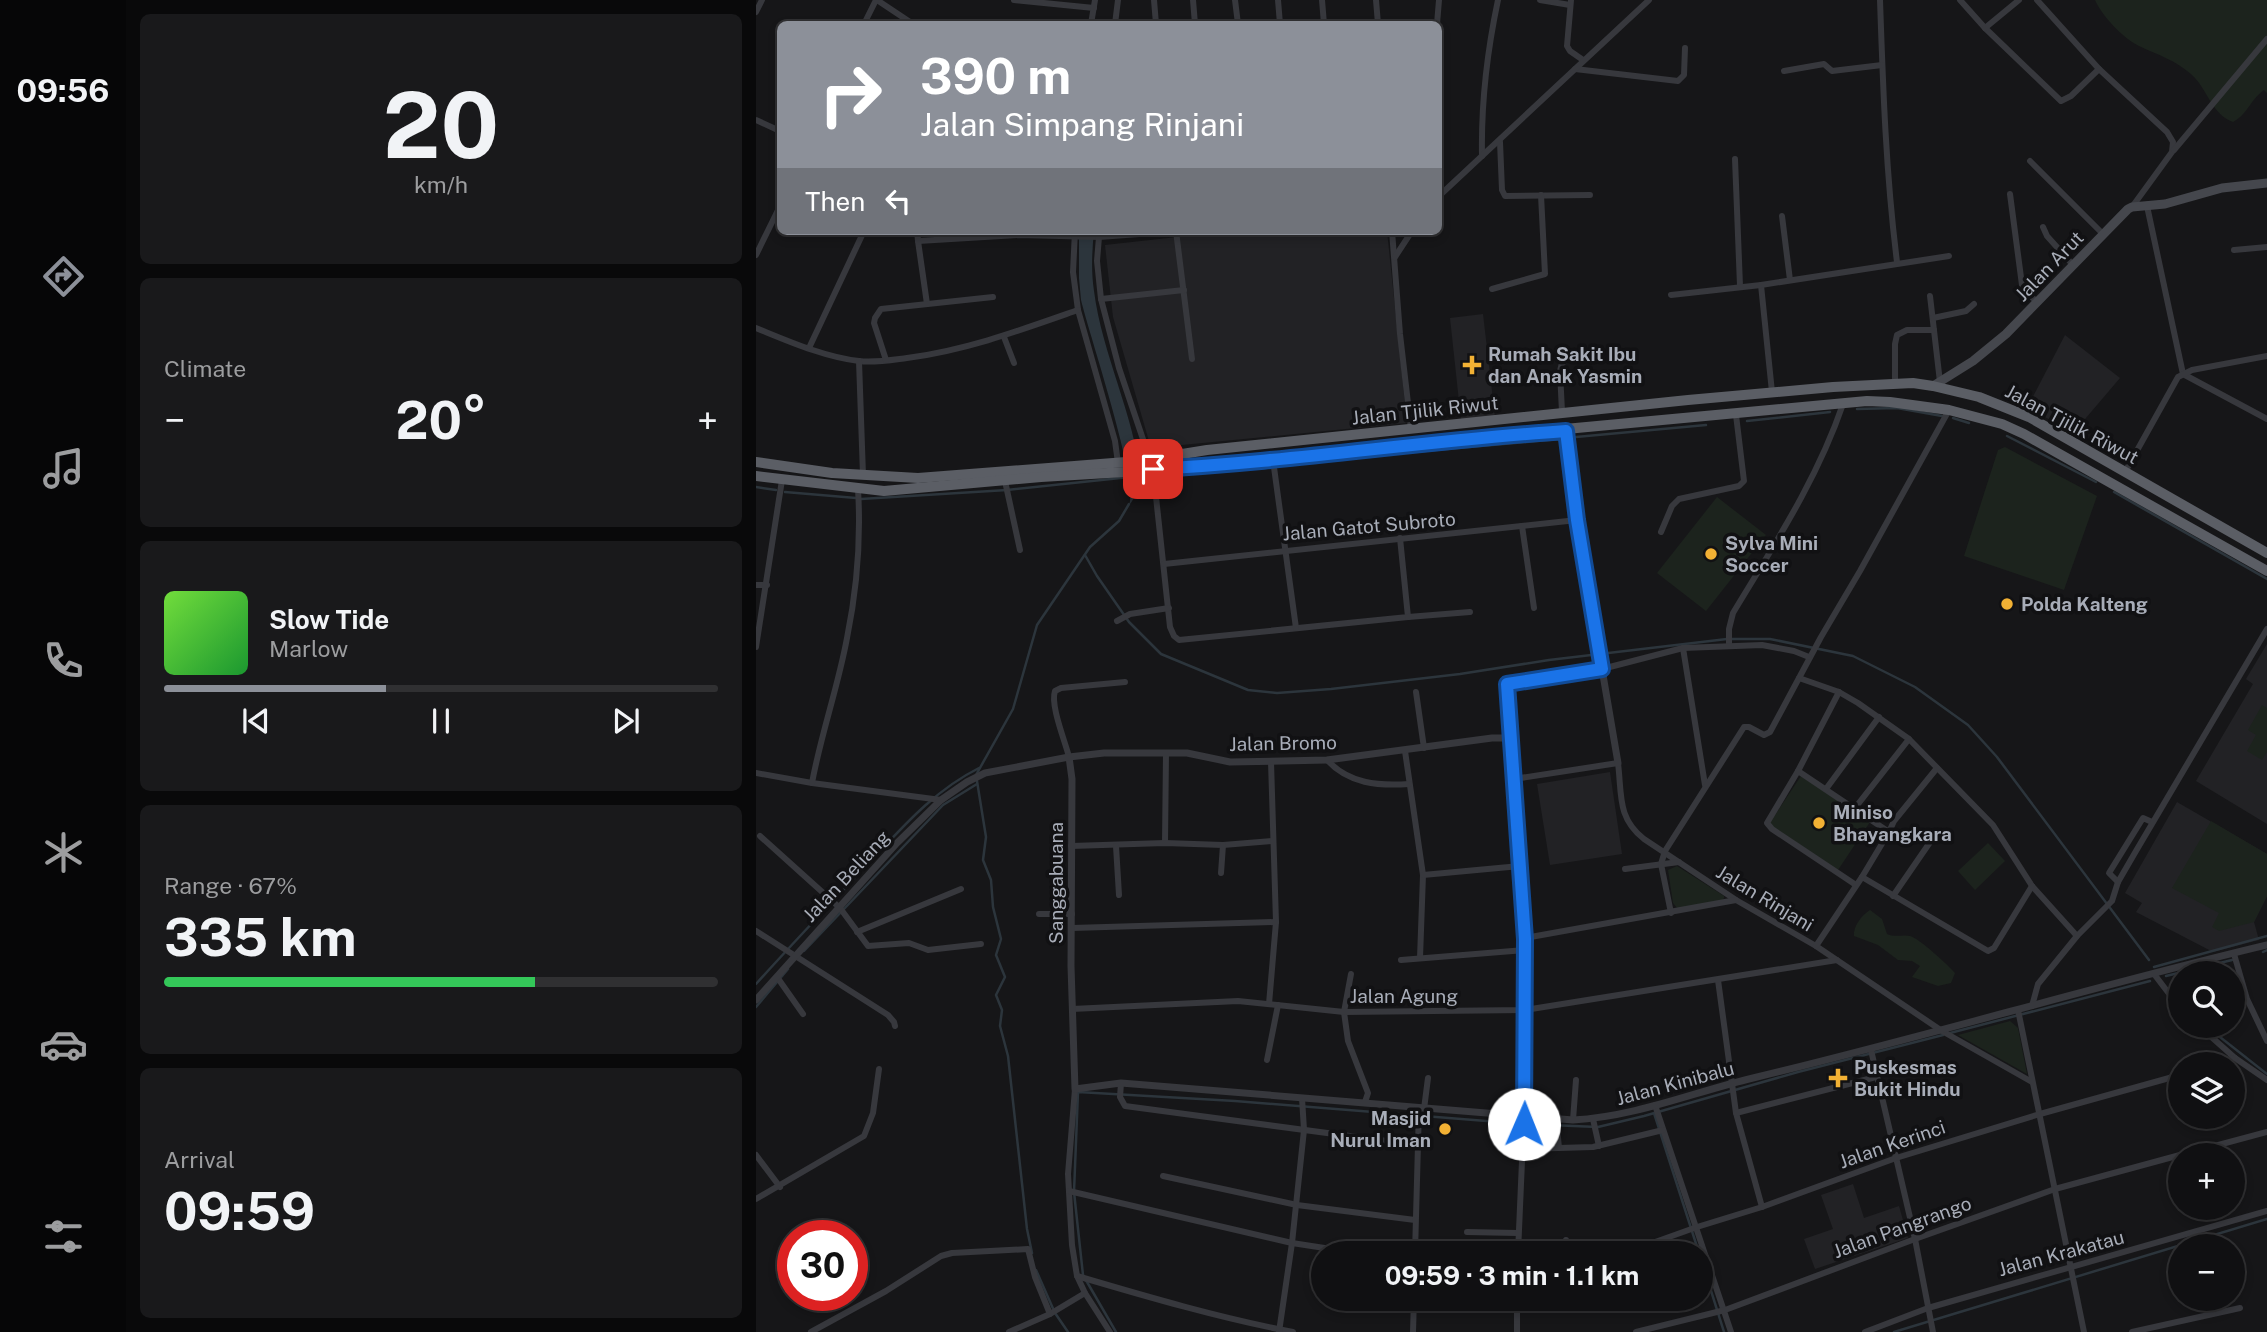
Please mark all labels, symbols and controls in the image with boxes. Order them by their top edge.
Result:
text: 390 m [920,47,1071,105]
icon: right [805,49,896,140]
text: 09:56 [17,72,109,109]
text: 20 [383,72,499,178]
text: Jalan Simpang Rinjani [920,106,1244,143]
text: km/h [414,171,468,198]
icon: left [879,182,917,220]
text: Then [805,186,865,217]
street label: Jalan Arut [2010,226,2088,306]
icon: directions [39,252,88,301]
place label: Rumah Sakit Ibu dan Anak Yasmin [1488,343,1642,387]
text: Climate [164,355,246,382]
marker: Rumah Sakit Ibu dan Anak Yasmin [1462,355,1482,375]
street label: Jalan Tjilik Riwut [2002,380,2142,468]
text: 20° [395,390,487,451]
street label: Jalan Tjilik Riwut [1350,391,1500,429]
text: − [164,398,185,443]
text: + [697,398,718,443]
pin [1123,439,1183,499]
icon: music [39,444,88,493]
icon: arrive [1134,450,1172,488]
street label: Jalan Gatot Subroto [1281,507,1457,545]
place label: Sylva Mini Soccer [1725,532,1818,576]
marker: Sylva Mini Soccer [1703,546,1719,562]
place label: Polda Kalteng [2021,593,2148,615]
marker: Polda Kalteng [1999,596,2015,612]
text: Slow Tide [269,604,389,635]
text: Marlow [269,635,348,662]
icon: phone [39,636,88,685]
icon: previous [237,702,275,740]
icon: pause [422,702,460,740]
icon: next [607,702,645,740]
street label: Jalan Bromo [1229,731,1337,755]
place label: Miniso Bhayangkara [1833,801,1952,845]
marker: Miniso Bhayangkara [1811,815,1827,831]
street label: Sanggabuana [1045,822,1067,944]
street label: Jalan Beliang [798,826,894,926]
icon: climate [39,828,88,877]
street label: Jalan Rinjani [1712,860,1818,936]
text: Range · 67% [164,872,297,899]
text: 335 km [164,907,357,968]
map controls [2168,961,2245,1311]
button: search [2168,961,2245,1038]
street label: Jalan Agung [1350,985,1458,1007]
icon: car [39,1020,88,1069]
button: layers [2168,1052,2245,1129]
place label: Puskesmas Bukit Hindu [1854,1056,1961,1100]
street label: Jalan Kinibalu [1614,1057,1736,1109]
marker: Puskesmas Bukit Hindu [1828,1068,1848,1088]
position arrow [1487,1087,1561,1161]
place label: Masjid Nurul Iman [1330,1107,1431,1151]
street label: Jalan Kerinci [1836,1116,1948,1172]
marker: Masjid Nurul Iman [1437,1121,1453,1137]
button: + [2168,1143,2245,1220]
text: Arrival [164,1146,235,1173]
text: 09:59 [164,1181,315,1242]
street label: Jalan Pangrango [1830,1192,1974,1262]
icon: filters [39,1212,88,1261]
speed limit sign: 30 [777,1220,868,1311]
street label: Jalan Krakatau [1996,1226,2126,1280]
button: − [2168,1234,2245,1311]
text: 09:59 · 3 min · 1.1 km [1385,1260,1639,1291]

